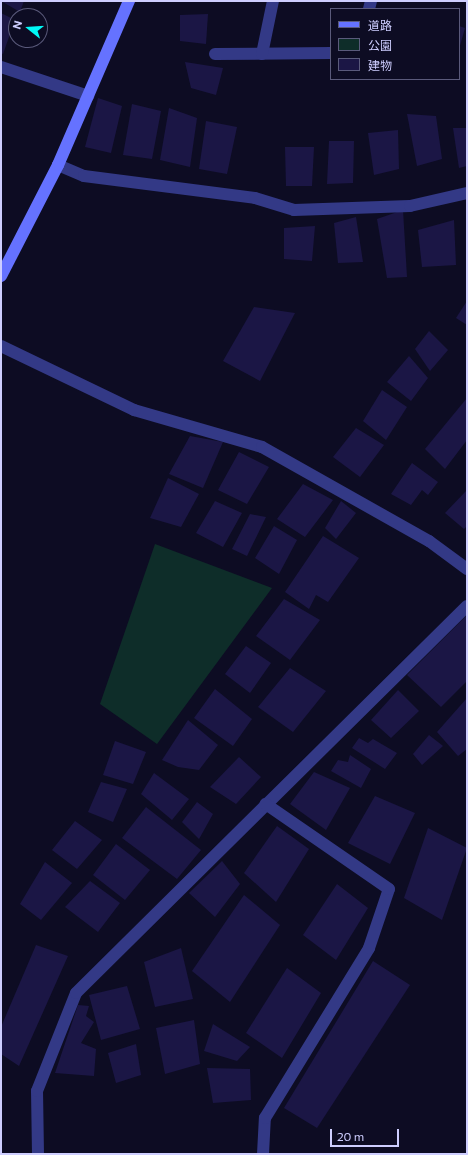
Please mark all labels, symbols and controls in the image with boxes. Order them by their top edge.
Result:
north arrow [8,8,48,48]
legend [330,8,460,80]
text: 道路 [368,18,392,32]
text: N [10,19,24,30]
text: 公園 [368,38,392,52]
text: 建物 [368,58,392,72]
scale bar [332,1121,401,1147]
text: 20 m [337,1129,364,1143]

